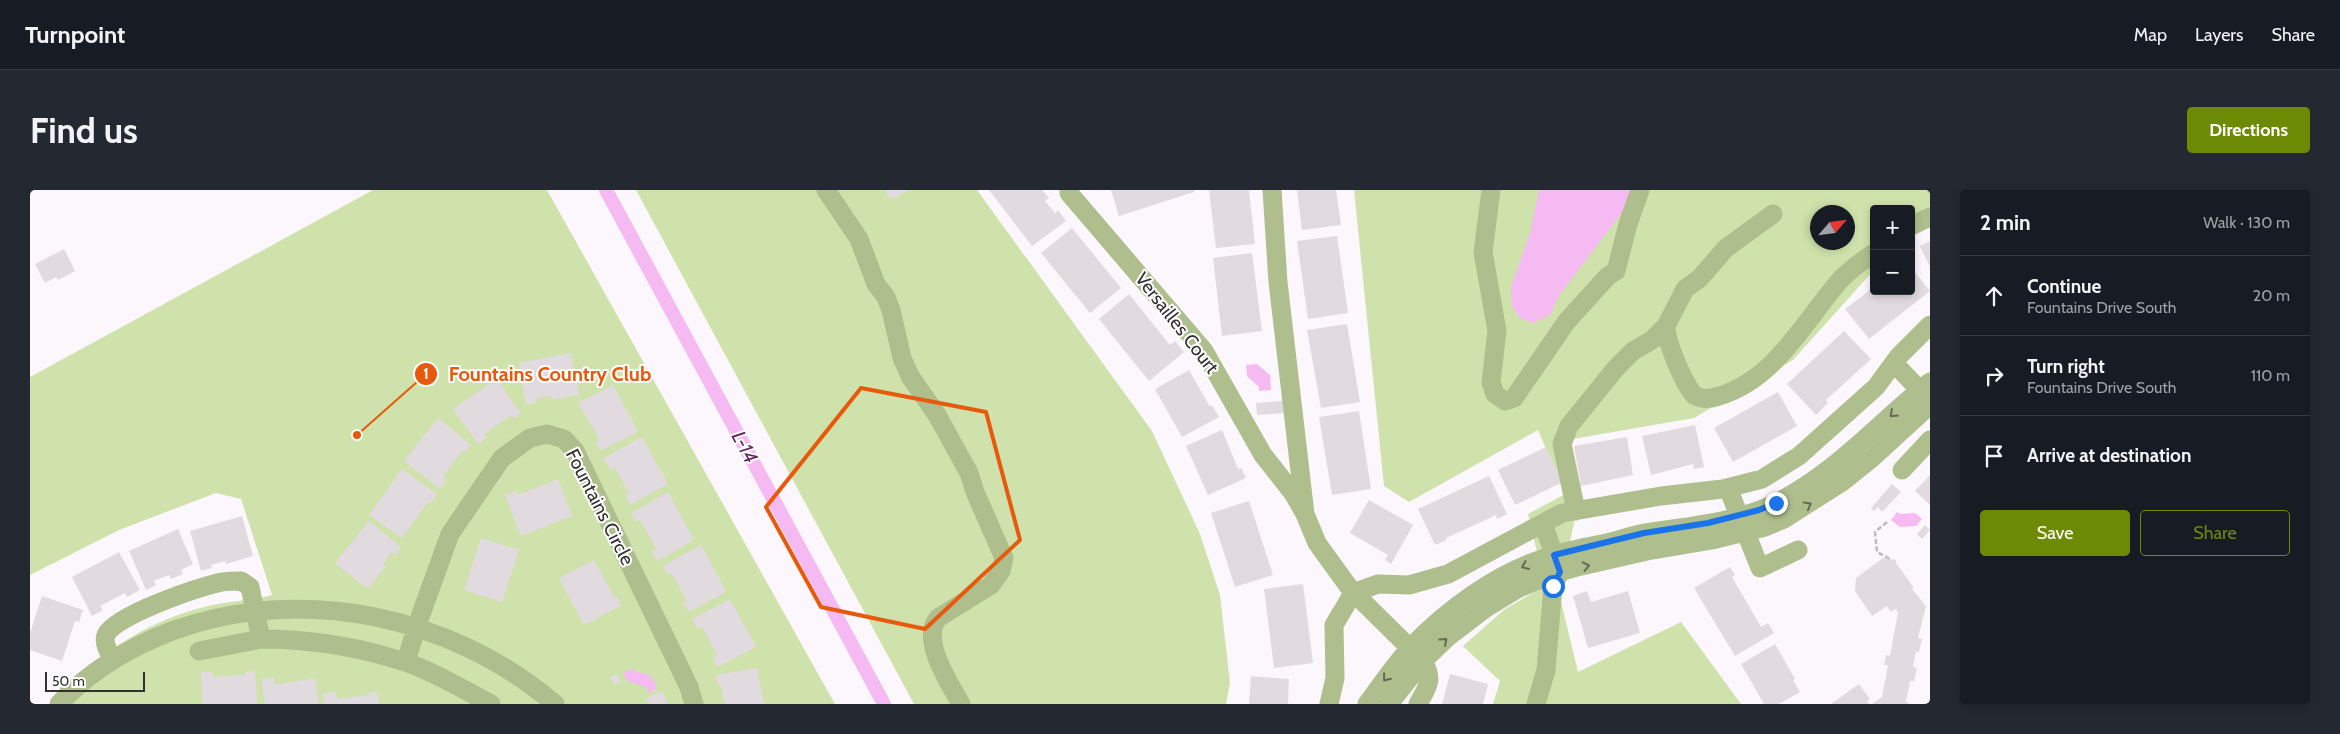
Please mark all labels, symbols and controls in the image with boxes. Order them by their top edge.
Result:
text: Turnpoint [25,20,125,49]
text: Map [2134,24,2167,46]
text: Layers [2195,24,2244,46]
text: Share [2272,24,2315,46]
button: Directions [2187,107,2310,153]
text: Find us [30,109,138,152]
north arrow [1810,205,1855,250]
map controls [1870,205,1915,295]
button: + [1870,205,1915,250]
text: 2 min [1980,210,2031,235]
text: Walk · 130 m [2203,213,2290,232]
button: − [1870,250,1915,295]
street label: Versailles Court [1130,268,1224,379]
text: Continue [2027,275,2101,298]
icon: ahead [1980,282,2008,310]
text: 20 m [2253,286,2290,305]
text: Fountains Drive South [2027,298,2176,317]
text: Turn right [2027,355,2105,378]
callout: Fountains Country Club [414,357,661,392]
text: Fountains Country Club [449,362,651,386]
icon: right [1980,362,2008,390]
text: 1 [423,365,429,383]
text: 110 m [2251,366,2290,385]
text: Fountains Drive South [2027,378,2176,397]
one-way arrow [1890,408,1899,417]
water label: L-14 [727,427,763,467]
icon: arrive [1980,442,2008,470]
text: Arrive at destination [2027,444,2191,467]
street label: Fountains Circle [561,445,639,569]
route end [1765,492,1788,515]
one-way arrow [1803,501,1812,511]
button: Save [1980,510,2130,556]
button: Share [2140,510,2290,556]
one-way arrow [1521,560,1530,571]
one-way arrow [1581,561,1590,571]
route start [1542,575,1565,598]
one-way arrow [1438,638,1447,647]
scale bar [45,669,145,692]
text: 50 m [52,672,85,690]
one-way arrow [1384,672,1392,681]

